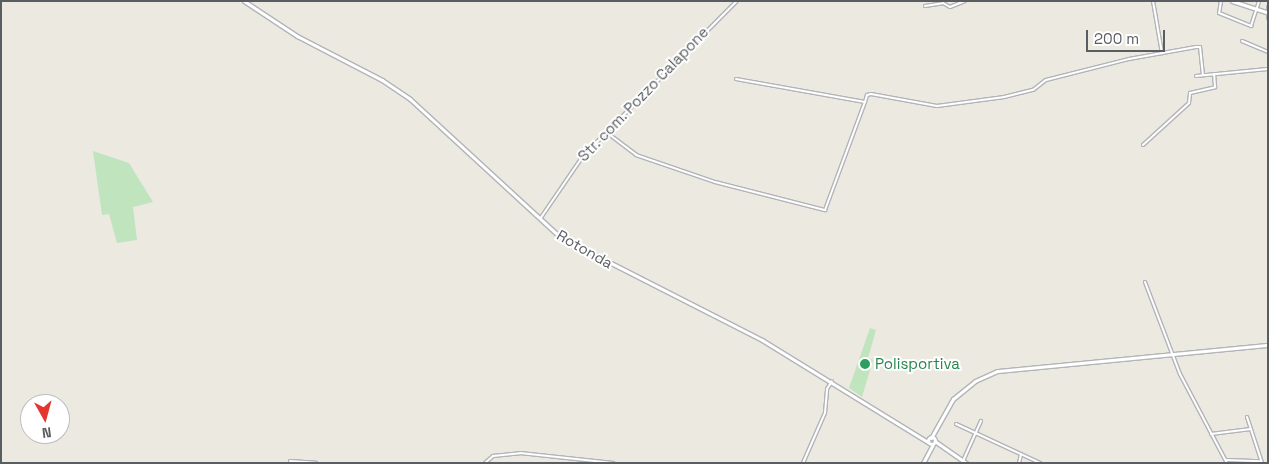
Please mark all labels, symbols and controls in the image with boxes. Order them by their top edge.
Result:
scale bar [1089,20,1168,52]
street label: Str. com. Pozzo Calapone [574,23,712,165]
text: 200 m [1094,29,1139,48]
street label: Rotonda [554,226,616,272]
place label: Polisportiva [875,355,960,373]
marker: Polisportiva [859,358,871,370]
north arrow [20,394,70,444]
text: N [41,423,52,442]

